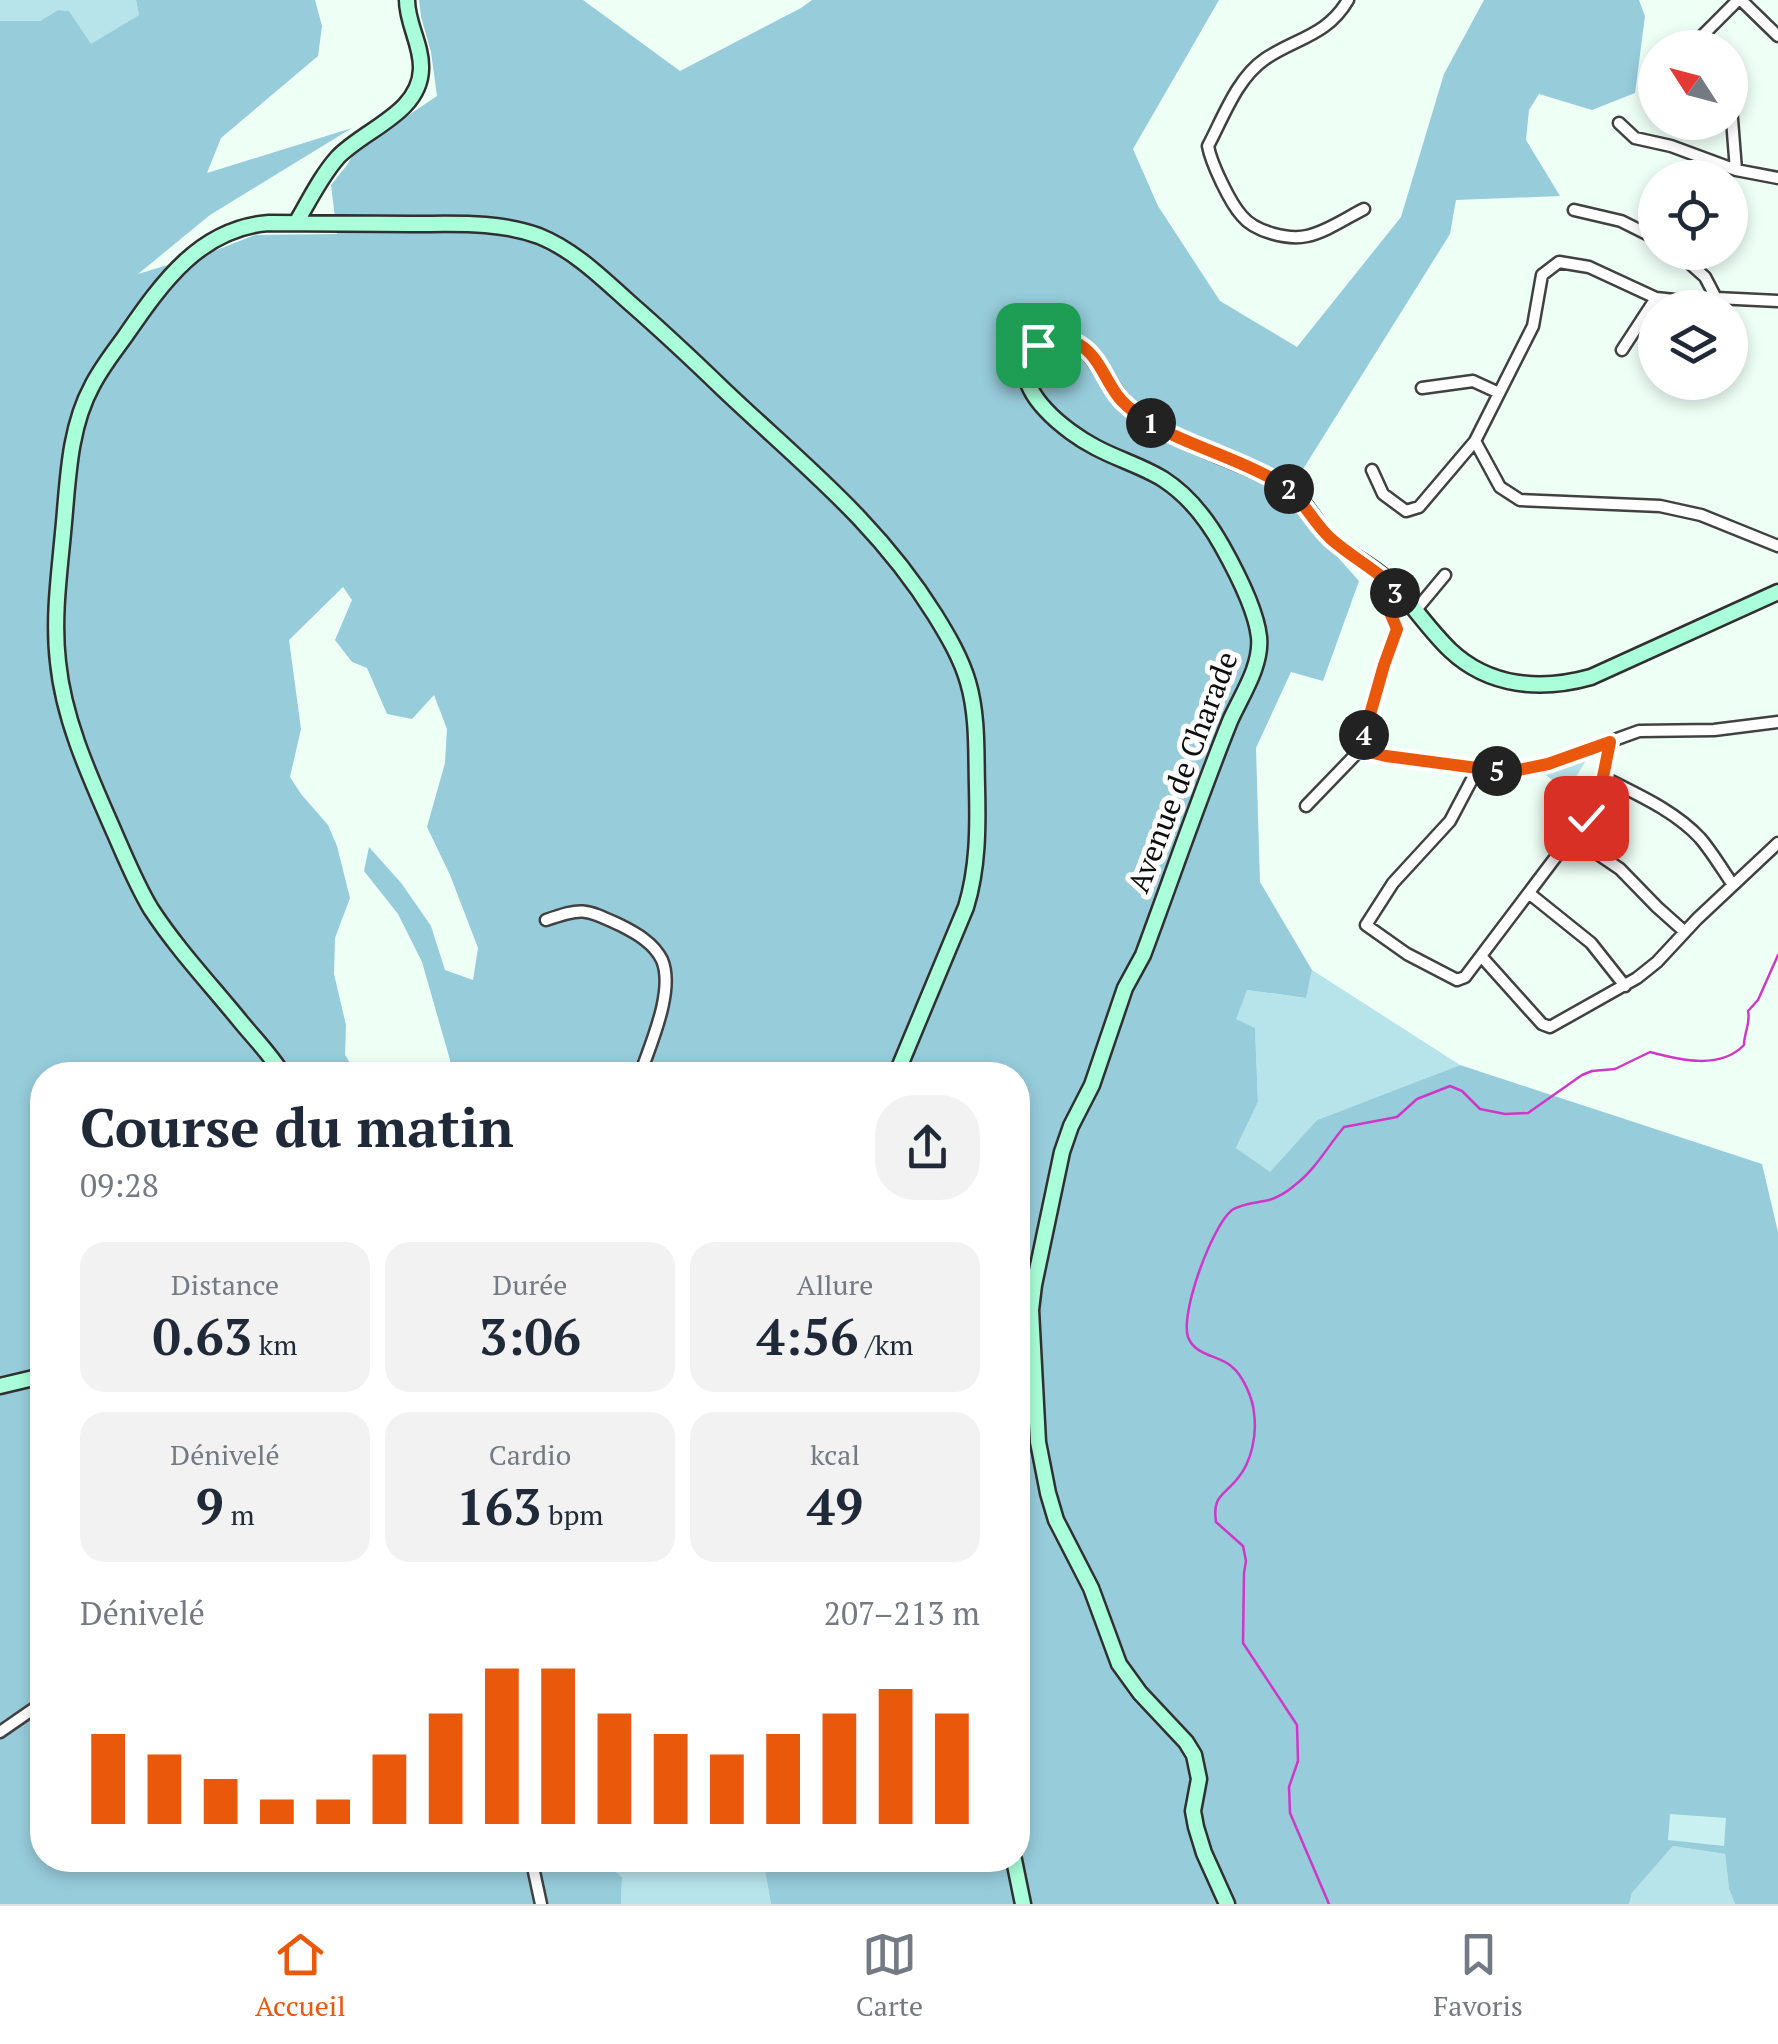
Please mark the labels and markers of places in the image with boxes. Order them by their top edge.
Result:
pin [996,303,1081,388]
pin: 1 [1126,398,1176,448]
pin: 2 [1264,464,1314,514]
pin: 3 [1370,568,1420,618]
pin: 4 [1339,710,1389,760]
pin: 5 [1472,746,1522,796]
pin [1544,776,1629,861]

